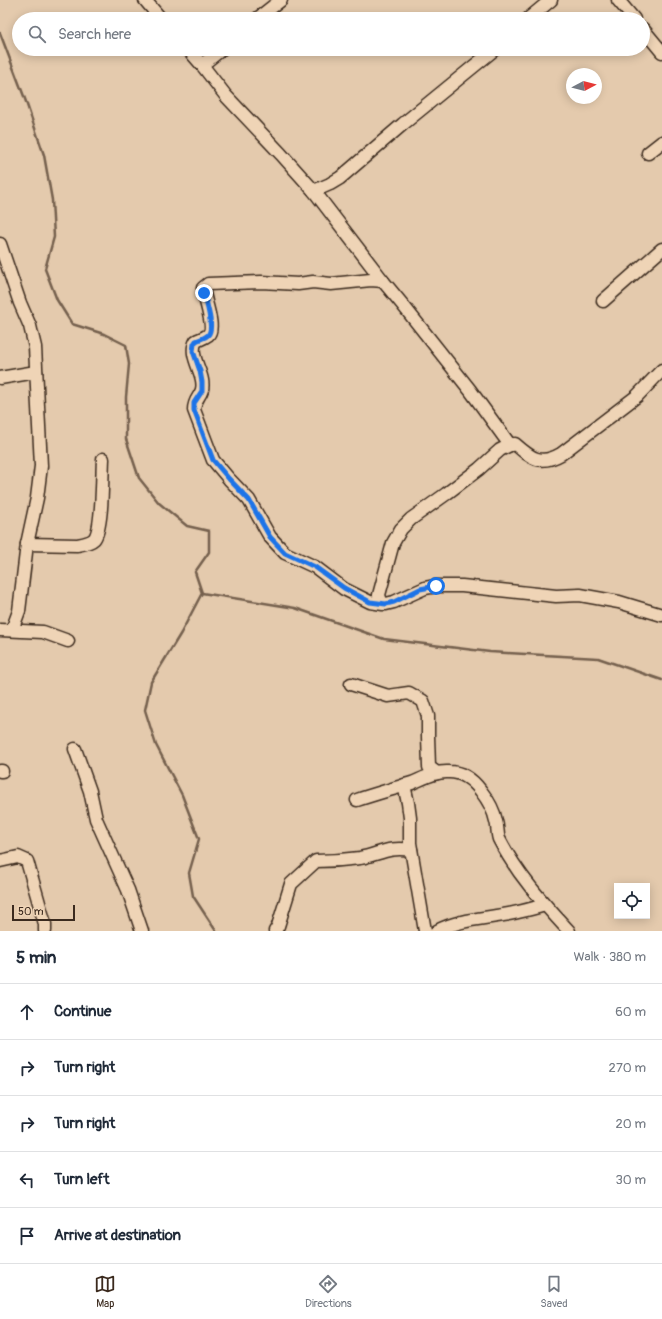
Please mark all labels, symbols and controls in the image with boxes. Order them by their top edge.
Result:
search box [12,12,650,56]
icon: search [26,23,48,45]
text: Search here [58,25,131,44]
north arrow [566,68,602,104]
route end [195,284,213,302]
route start [427,577,445,595]
map controls [614,883,650,919]
button: locate [614,883,650,919]
scale bar [12,903,75,922]
text: 50 m [18,905,44,918]
text: 5 min [16,947,56,968]
text: Walk · 380 m [573,949,646,965]
icon: ahead [16,1001,38,1023]
text: Continue [54,1002,112,1021]
text: 60 m [615,1004,646,1020]
icon: right [16,1057,38,1079]
text: Turn right [54,1058,115,1077]
text: 270 m [609,1060,646,1076]
icon: right [16,1113,38,1135]
text: Turn right [54,1114,115,1133]
text: 20 m [615,1116,646,1132]
icon: left [16,1169,38,1191]
text: Turn left [54,1170,110,1189]
text: 30 m [616,1172,646,1188]
icon: arrive [16,1225,38,1247]
text: Arrive at destination [54,1226,181,1245]
tab: Map [94,1273,116,1310]
tab: Directions [305,1273,352,1310]
tab: Saved [540,1273,568,1310]

